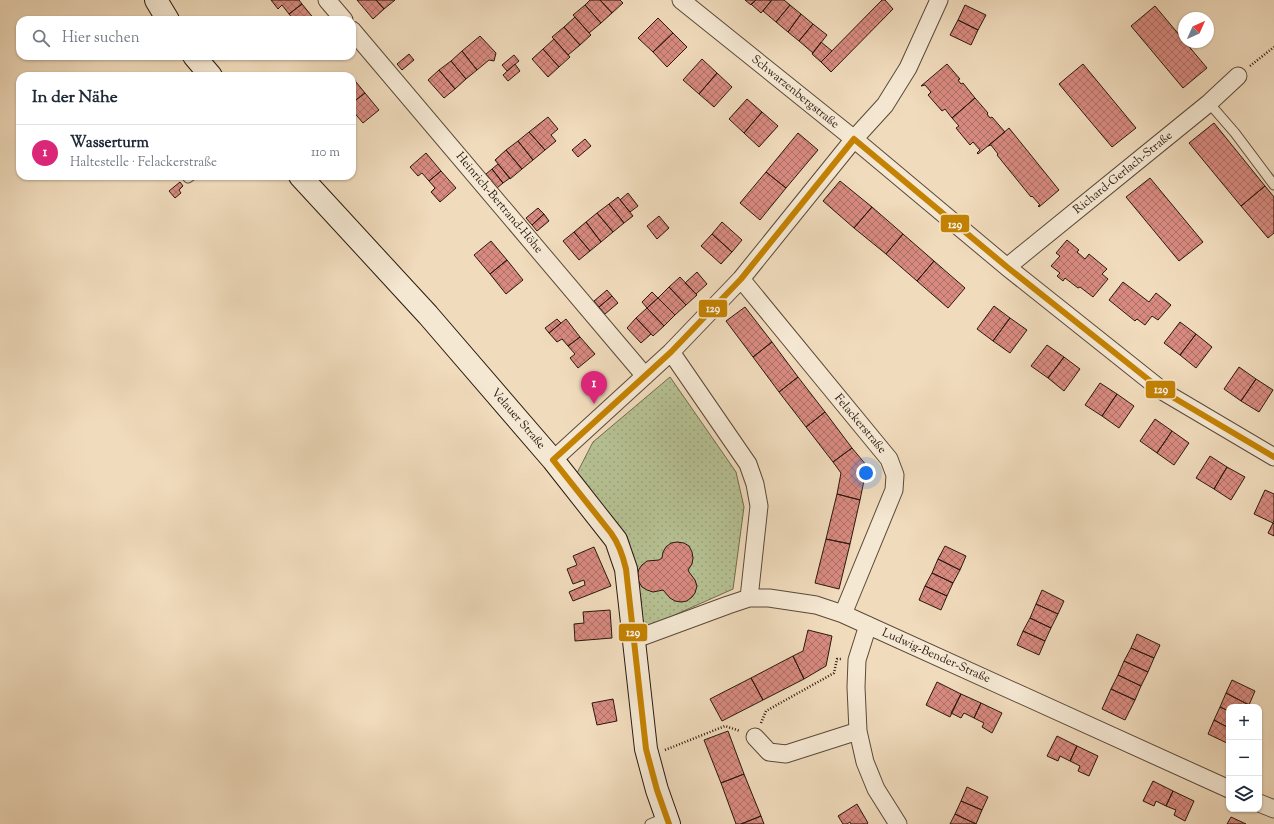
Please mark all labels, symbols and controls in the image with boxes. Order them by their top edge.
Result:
north arrow [1178,12,1214,48]
search box [16,16,356,60]
icon: search [30,27,52,49]
text: Hier suchen [62,28,140,49]
street label: Schwarzenbergstraße [747,51,843,133]
text: In der Nähe [32,86,118,110]
street label: Richard-Gerlach-Straße [1069,127,1177,219]
text: Wasserturm [70,133,149,154]
text: 1 [43,144,47,162]
text: 110 m [311,144,340,162]
street label: Heinrich-Bertrand-Höhe [451,148,547,258]
text: Haltestelle · Felackerstraße [70,154,217,172]
line badge: 129 [940,214,970,233]
text: 129 [947,217,963,233]
line badge: 129 [698,299,728,318]
text: 129 [705,301,721,317]
pin: 1 [581,371,607,404]
line badge: 129 [1145,380,1176,399]
text: 129 [1153,382,1169,398]
street label: Velauer Straße [486,385,550,454]
street label: Felackerstraße [830,390,891,458]
your location [856,463,876,483]
line badge: 129 [618,623,648,642]
street label: Ludwig-Bender-Straße [879,624,994,688]
text: 129 [625,625,641,641]
map controls [1226,704,1262,812]
button: + [1226,704,1262,740]
button: − [1226,740,1262,776]
button: layers [1226,776,1262,812]

